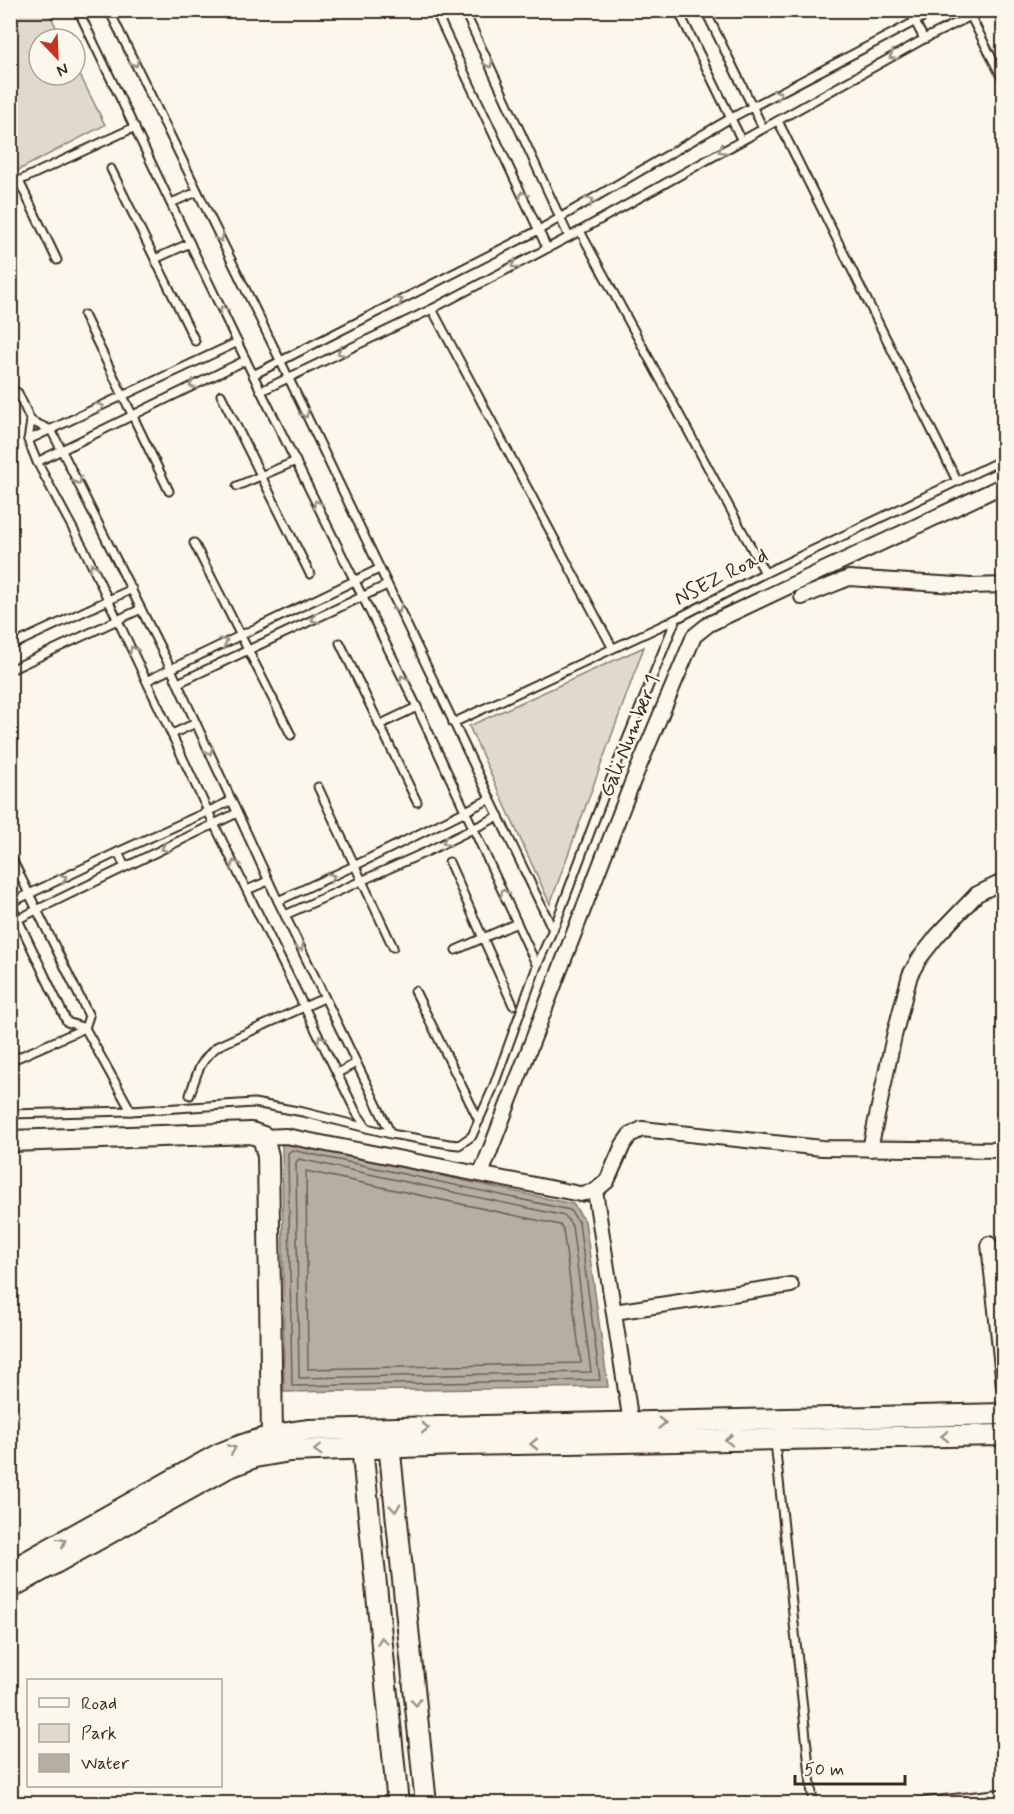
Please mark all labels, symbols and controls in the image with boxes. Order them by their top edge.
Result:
north arrow [27,27,87,87]
one-way arrow [889,49,899,60]
one-way arrow [127,57,139,68]
one-way arrow [481,57,493,68]
text: N [53,58,71,81]
one-way arrow [771,90,782,101]
one-way arrow [718,143,728,154]
one-way arrow [518,190,530,201]
one-way arrow [584,197,594,208]
one-way arrow [213,232,224,243]
one-way arrow [511,258,521,269]
one-way arrow [392,297,403,308]
one-way arrow [218,305,230,316]
one-way arrow [336,345,347,357]
one-way arrow [189,378,200,390]
one-way arrow [94,403,105,415]
one-way arrow [297,407,309,418]
one-way arrow [70,475,82,486]
one-way arrow [313,500,324,510]
street label: NSEZ Road [669,541,773,613]
one-way arrow [88,562,100,573]
one-way arrow [391,602,402,613]
one-way arrow [310,612,321,624]
one-way arrow [217,638,228,650]
one-way arrow [128,646,140,657]
street label: Gali Number 1 [593,671,667,801]
one-way arrow [398,674,410,685]
one-way arrow [202,745,214,756]
one-way arrow [442,835,453,847]
one-way arrow [161,840,172,852]
one-way arrow [230,860,242,871]
one-way arrow [324,872,335,884]
one-way arrow [57,874,68,886]
one-way arrow [499,889,511,900]
one-way arrow [292,941,304,952]
one-way arrow [317,1034,329,1045]
one-way arrow [657,1416,666,1429]
one-way arrow [420,1422,429,1434]
one-way arrow [941,1430,950,1442]
one-way arrow [725,1434,734,1446]
one-way arrow [530,1438,539,1450]
one-way arrow [226,1444,237,1456]
one-way arrow [314,1444,323,1457]
one-way arrow [388,1503,401,1512]
one-way arrow [55,1538,66,1549]
one-way arrow [376,1636,389,1645]
legend [27,1679,222,1787]
text: Road [81,1692,117,1716]
one-way arrow [409,1697,421,1706]
text: Park [81,1722,117,1746]
scale bar [795,1748,904,1786]
text: Water [81,1752,130,1776]
text: 50 m [804,1758,844,1782]

